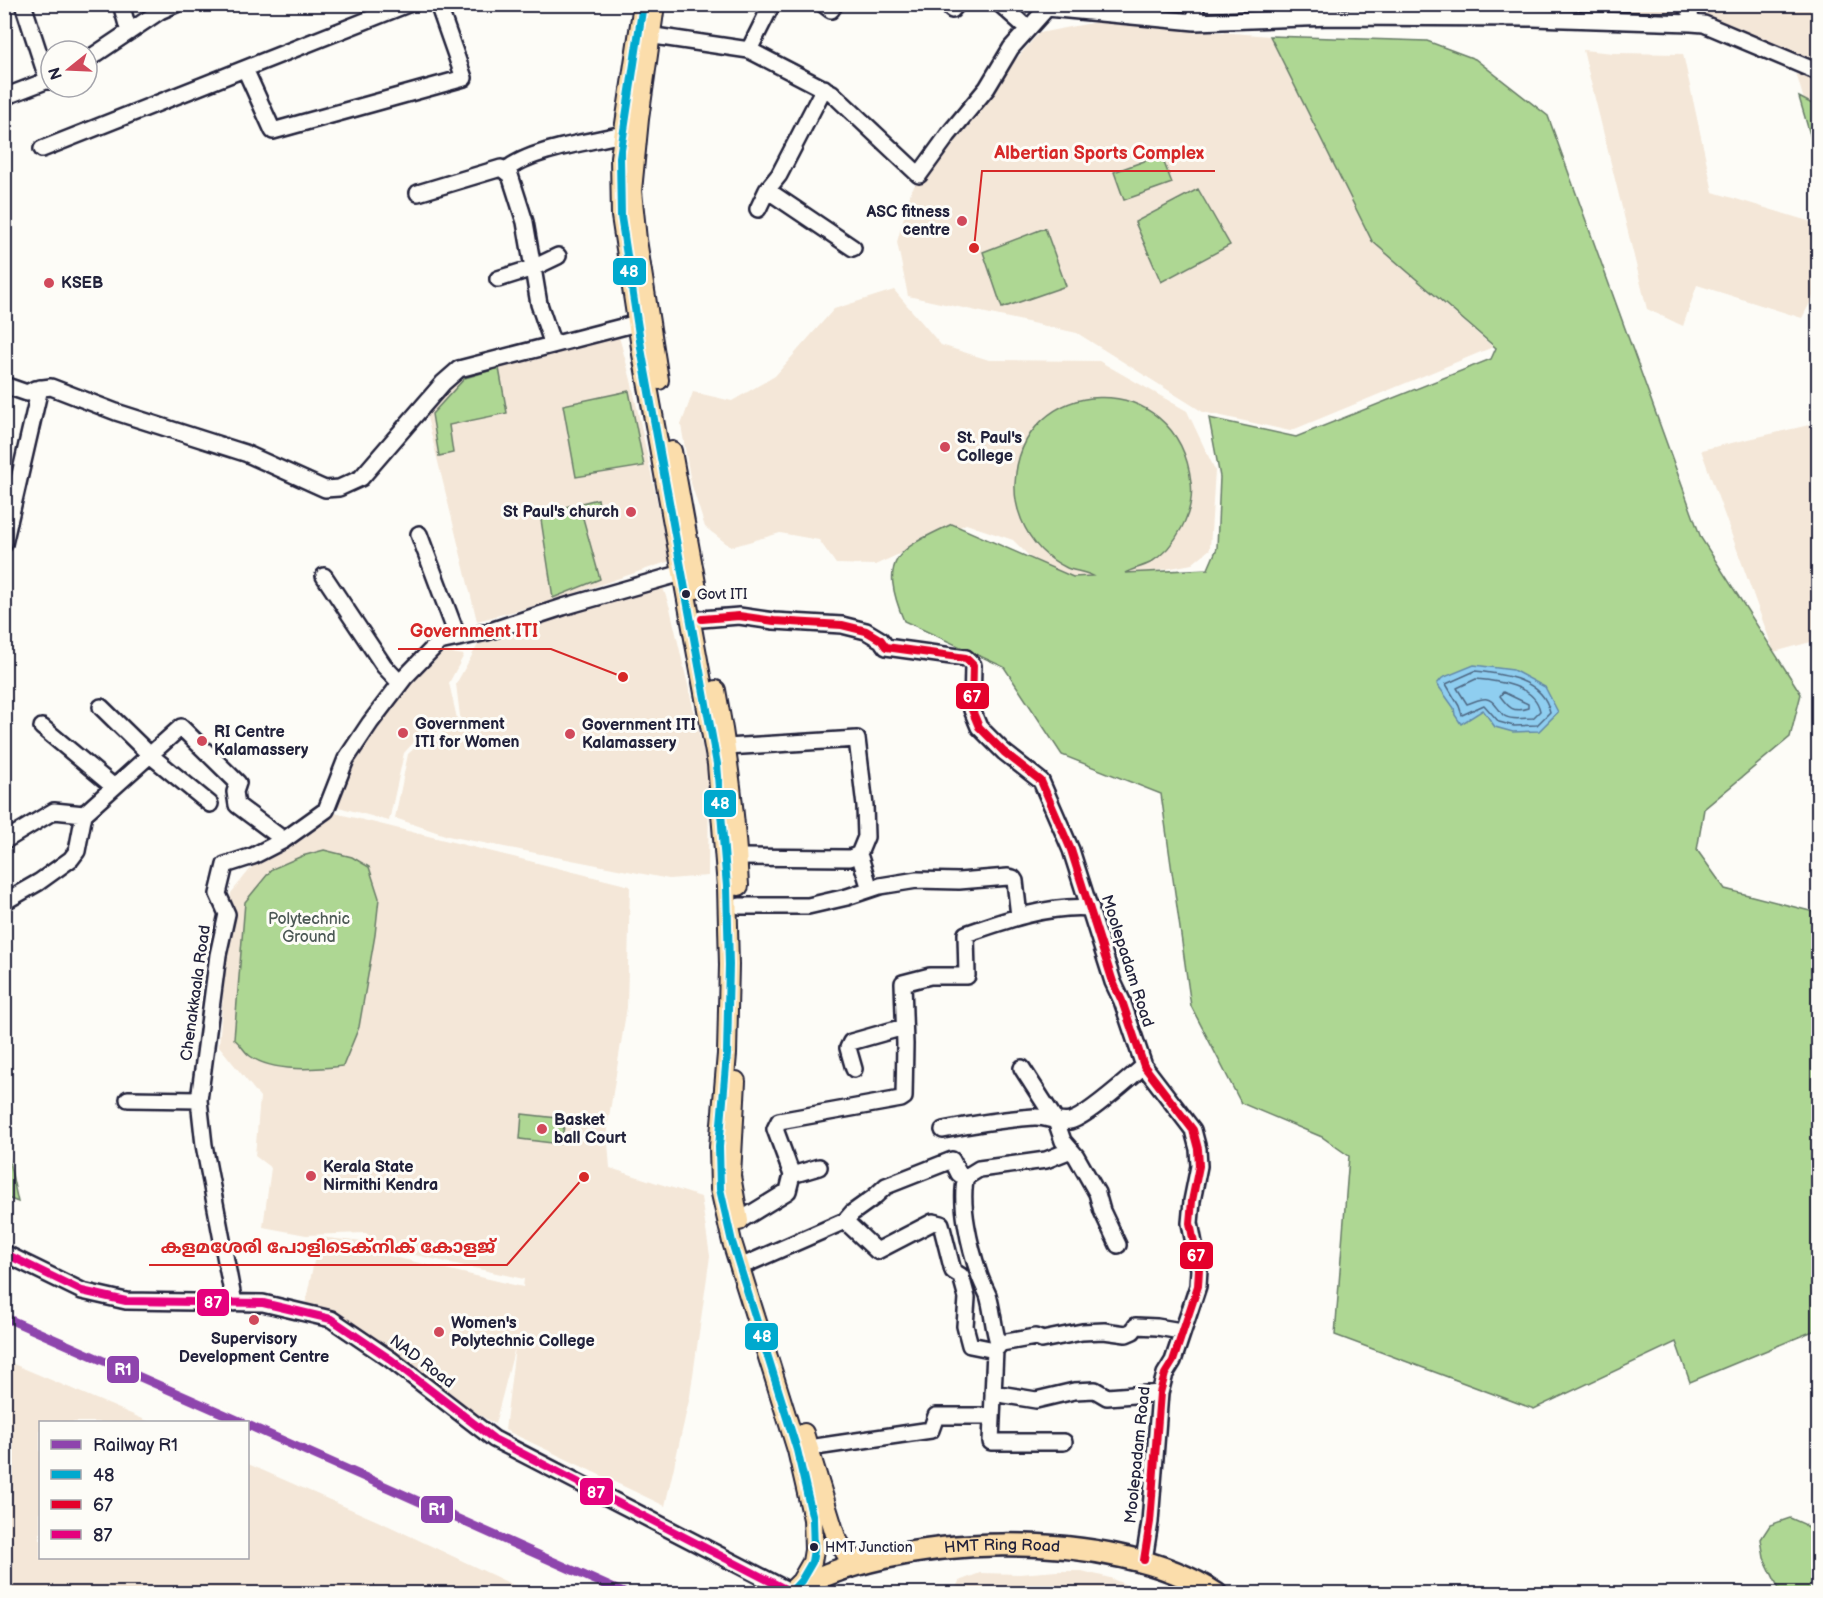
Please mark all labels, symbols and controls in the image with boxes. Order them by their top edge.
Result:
north arrow [39,39,99,99]
text: N [45,65,67,82]
callout: Albertian Sports Complex [982,135,1215,171]
text: Albertian Sports Complex [993,143,1204,164]
place label: ASC fitness centre [866,203,950,240]
marker: ASC fitness centre [955,214,969,228]
line badge: 48 [612,257,647,286]
text: 48 [619,263,639,282]
place label: KSEB [61,274,103,293]
marker: KSEB [42,276,56,290]
place label: St. Paul's College [957,429,1022,466]
marker: St. Paul's College [938,440,952,454]
place label: St Paul's church [503,503,619,522]
marker: St Paul's church [624,505,638,519]
place label: Govt ITI [697,586,747,603]
marker: Govt ITI [680,588,692,600]
callout: Government ITI [398,613,551,649]
text: Government ITI [410,621,538,642]
line badge: 67 [955,682,990,710]
text: 67 [963,688,981,707]
place label: Government ITI for Women [415,715,520,752]
place label: Government ITI Kalamassery [582,716,696,753]
place label: RI Centre Kalamassery [214,723,309,760]
marker: Government ITI for Women [396,726,410,740]
marker: Government ITI Kalamassery [563,727,577,741]
marker: RI Centre Kalamassery [195,734,209,748]
line badge: 48 [703,789,737,818]
text: 48 [710,795,730,814]
street label: Moolepadam Road [1097,893,1157,1029]
park label: Polytechnic Ground [268,910,350,947]
street label: Chenakkaala Road [177,924,215,1062]
place label: Basket ball Court [554,1111,627,1148]
marker: Basket ball Court [535,1122,549,1136]
place label: Kerala State Nirmithi Kendra [323,1158,438,1195]
marker: Kerala State Nirmithi Kendra [304,1169,318,1183]
callout: കളമശേരി പോളിടെക്നിക് കോളജ് [149,1229,507,1265]
text: കളമശേരി പോളിടെക്നിക് കോളജ് [161,1237,497,1258]
line badge: 67 [1179,1241,1214,1270]
text: 67 [1187,1247,1205,1266]
line badge: 87 [196,1288,230,1317]
text: 87 [204,1294,222,1313]
marker: Supervisory Development Centre [247,1313,261,1327]
place label: Women's Polytechnic College [451,1314,595,1351]
line badge: 48 [744,1322,779,1351]
marker: Women's Polytechnic College [432,1325,446,1339]
text: 48 [752,1328,772,1347]
place label: Supervisory Development Centre [179,1330,329,1367]
street label: NAD Road [386,1331,458,1393]
line badge: R1 [106,1355,140,1384]
text: R1 [114,1361,132,1380]
street label: Moolepadam Road [1121,1386,1155,1524]
legend [39,1421,249,1559]
text: Railway R1 [93,1435,178,1456]
text: 48 [93,1465,114,1486]
line badge: 87 [579,1477,614,1506]
text: 87 [587,1484,605,1503]
text: 67 [93,1495,113,1516]
line badge: R1 [420,1495,454,1524]
text: R1 [428,1501,446,1520]
text: 87 [93,1525,112,1546]
street label: HMT Ring Road [943,1535,1061,1558]
place label: HMT Junction [825,1539,913,1556]
marker: HMT Junction [808,1541,820,1553]

